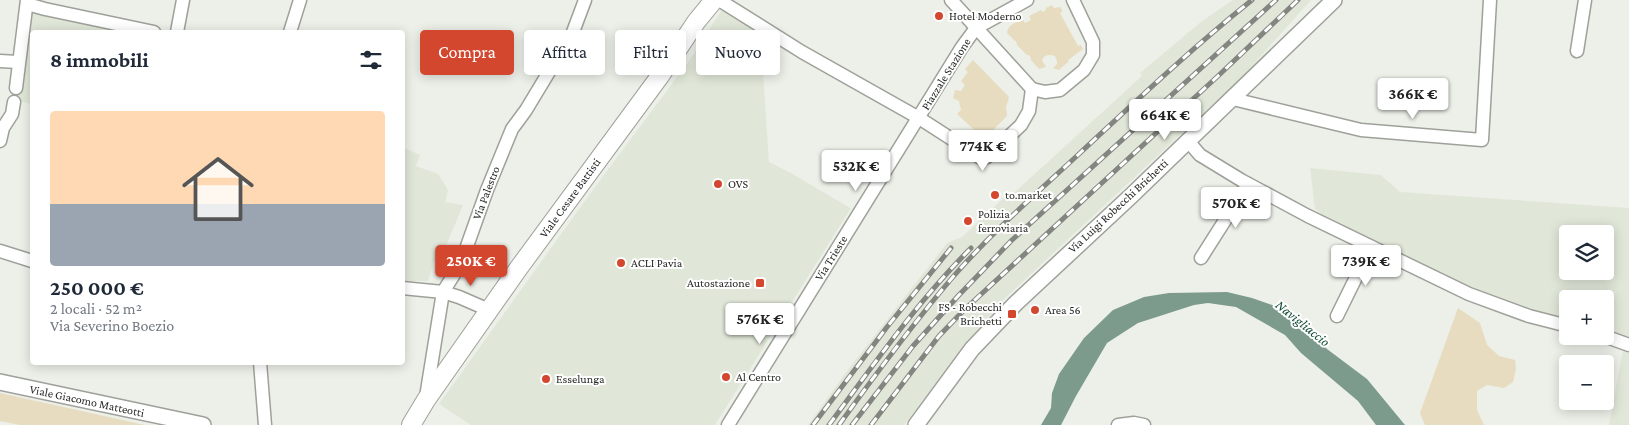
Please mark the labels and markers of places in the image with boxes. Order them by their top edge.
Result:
place label: Hotel Moderno [949,9,1022,23]
marker: Hotel Moderno [933,10,945,22]
pin: 366K € [1372,78,1454,120]
pin: 664K € [1124,98,1206,141]
pin: 774K € [942,130,1024,172]
pin: 532K € [815,150,897,192]
place label: OVS [728,177,749,191]
marker: OVS [712,178,724,190]
pin: 570K € [1195,186,1277,229]
place label: to.market [1005,188,1053,202]
marker: to.market [989,189,1001,201]
place label: Polizia ferroviaria [978,207,1029,235]
marker: Polizia ferroviaria [962,215,974,227]
pin: 250K € [430,244,512,287]
pin: 739K € [1325,244,1407,287]
place label: ACLI Pavia [631,256,683,270]
marker: ACLI Pavia [615,257,627,269]
place label: Autostazione [687,276,750,290]
marker: Autostazione [754,277,766,289]
place label: FS - Robecchi Brichetti [938,300,1002,328]
pin: 576K € [719,302,801,345]
place label: Area 56 [1045,303,1081,317]
marker: Area 56 [1029,304,1041,316]
marker: FS - Robecchi Brichetti [1006,308,1018,320]
place label: Al Centro [736,370,781,384]
marker: Al Centro [720,371,732,383]
place label: Esselunga [556,372,605,386]
marker: Esselunga [540,373,552,385]

